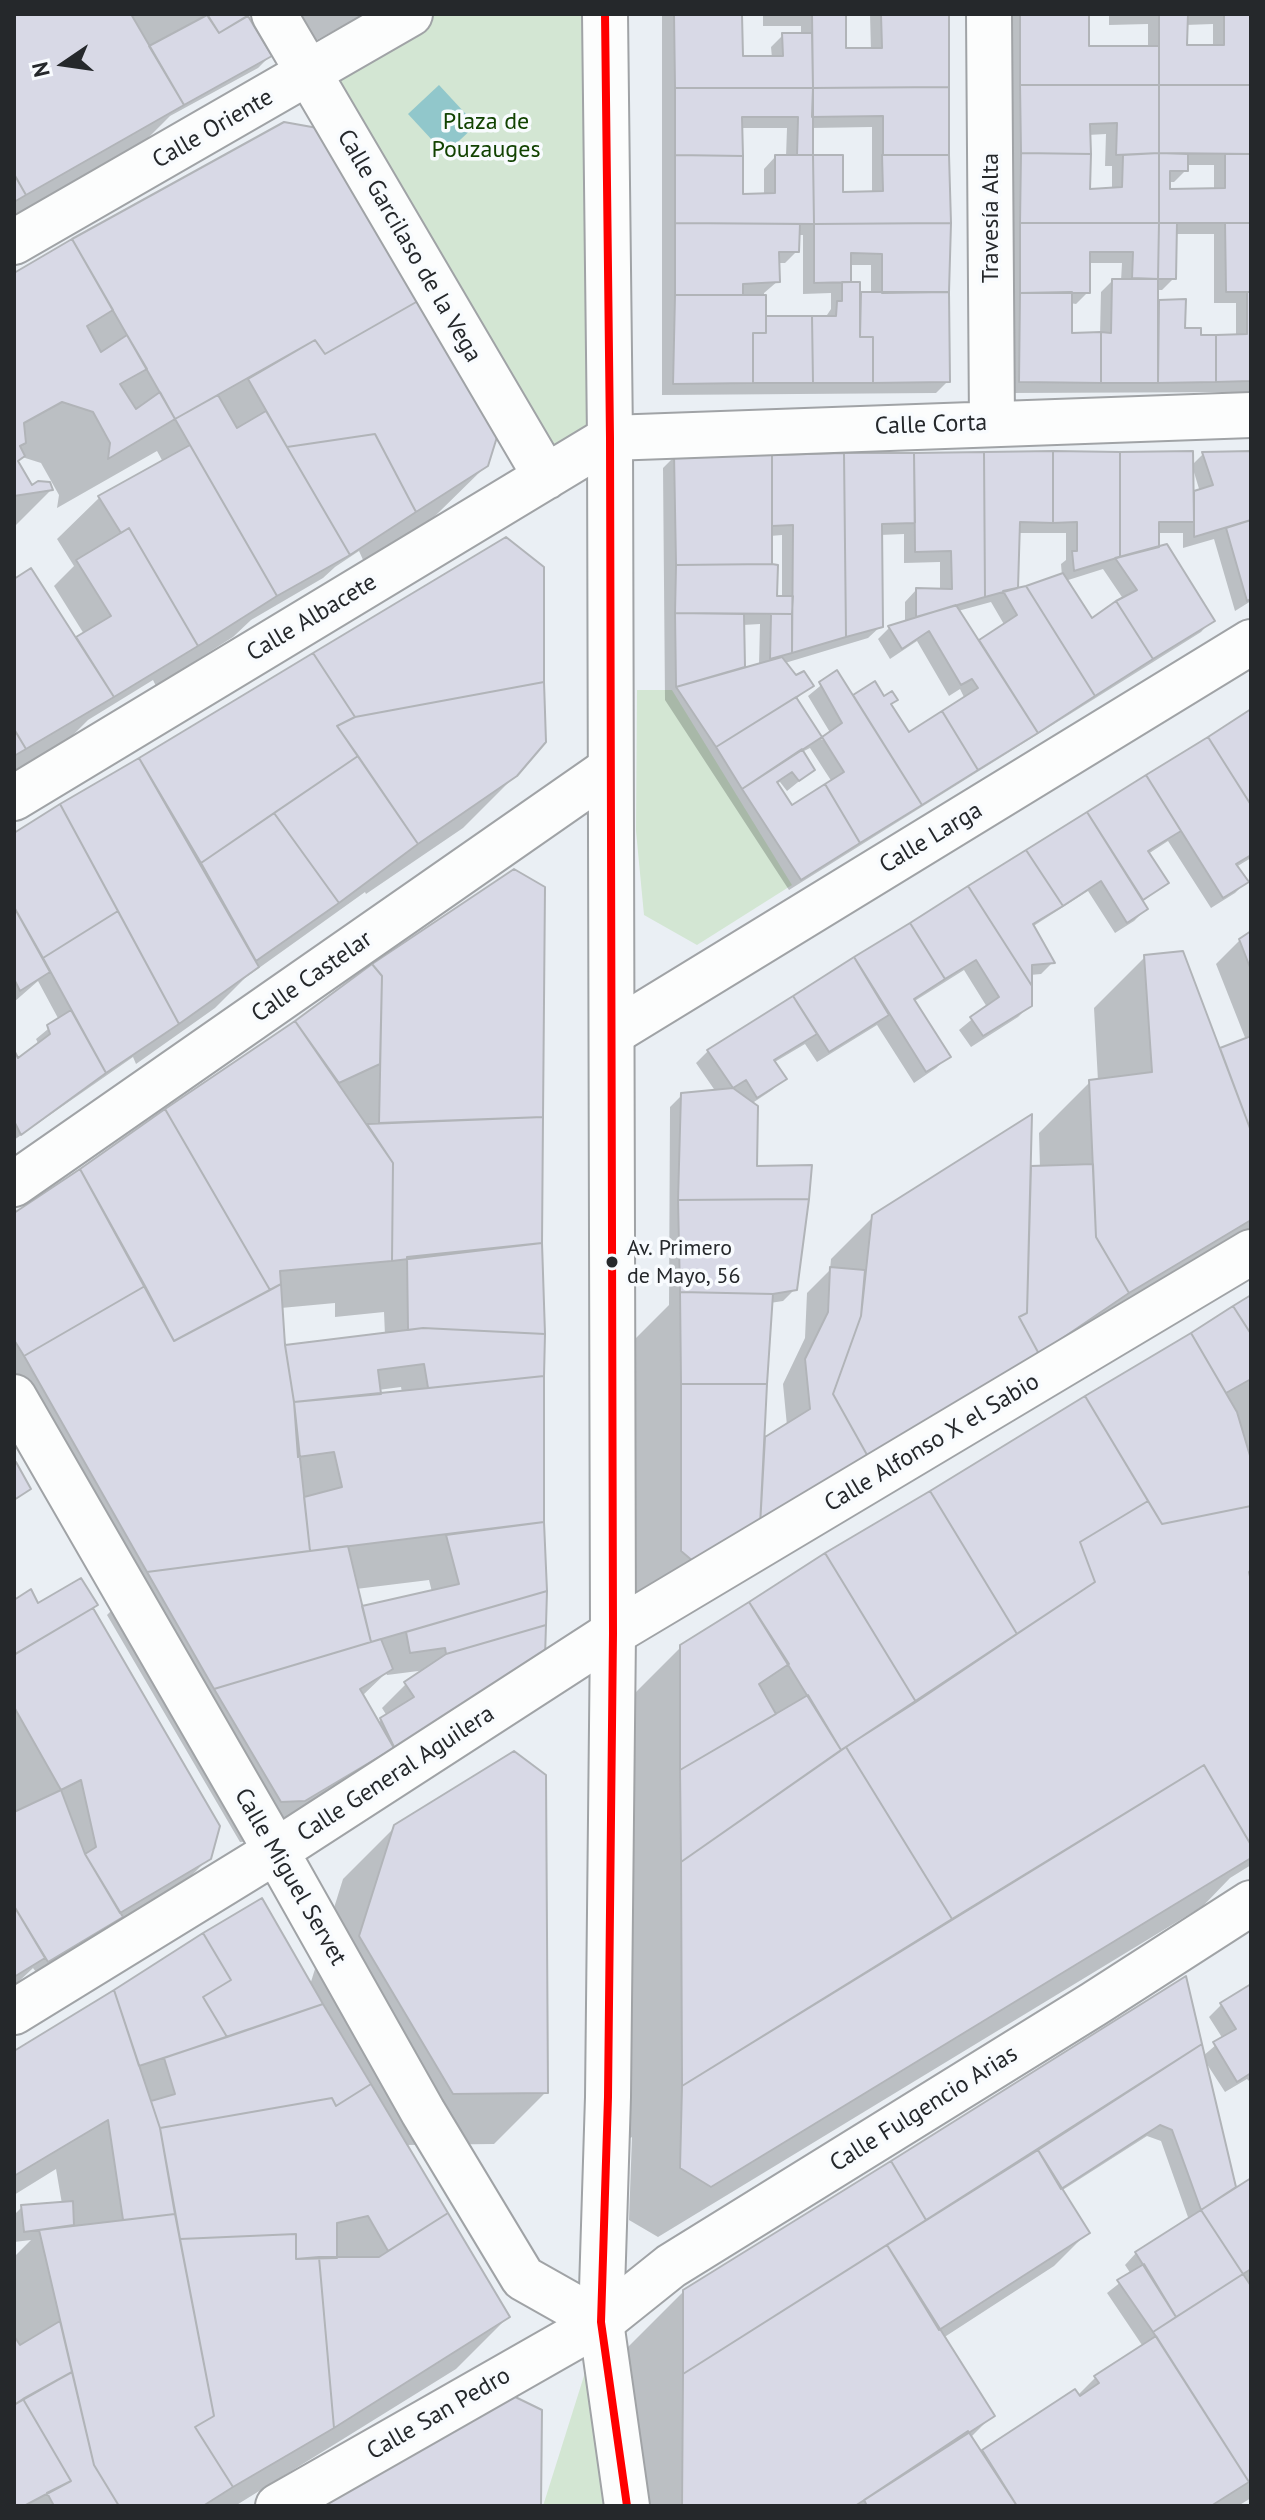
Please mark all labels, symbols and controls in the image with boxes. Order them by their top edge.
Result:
north arrow [24,24,104,104]
text: N [25,59,56,80]
street label: Calle Oriente [148,83,278,175]
park label: Plaza de Pouzauges [431,108,541,164]
street label: Calle Garcilaso de la Vega [331,125,487,367]
street label: Travesía Alta [977,153,1005,283]
street label: Calle Corta [874,409,988,441]
street label: Calle Albacete [242,568,382,668]
street label: Calle Larga [874,796,988,880]
street label: Calle Castelar [246,925,378,1029]
place label: Av. Primero de Mayo, 56 [627,1236,741,1288]
marker: Av. Primero de Mayo, 56 [604,1254,620,1270]
street label: Calle Alfonso X el Sabio [819,1367,1045,1519]
street label: Calle General Aguilera [292,1700,500,1848]
street label: Calle Miguel Servet [228,1783,352,1971]
street label: Calle Fulgencio Arias [825,2040,1023,2178]
street label: Calle San Pedro [362,2361,516,2467]

